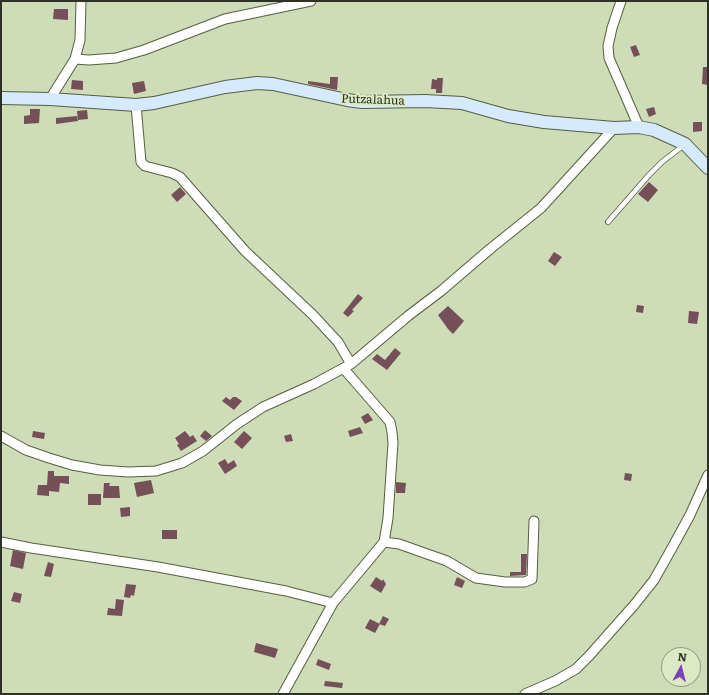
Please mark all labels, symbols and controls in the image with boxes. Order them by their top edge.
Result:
street label: Putzalahua [341,92,405,108]
north arrow [661,647,701,687]
text: N [677,648,688,665]

